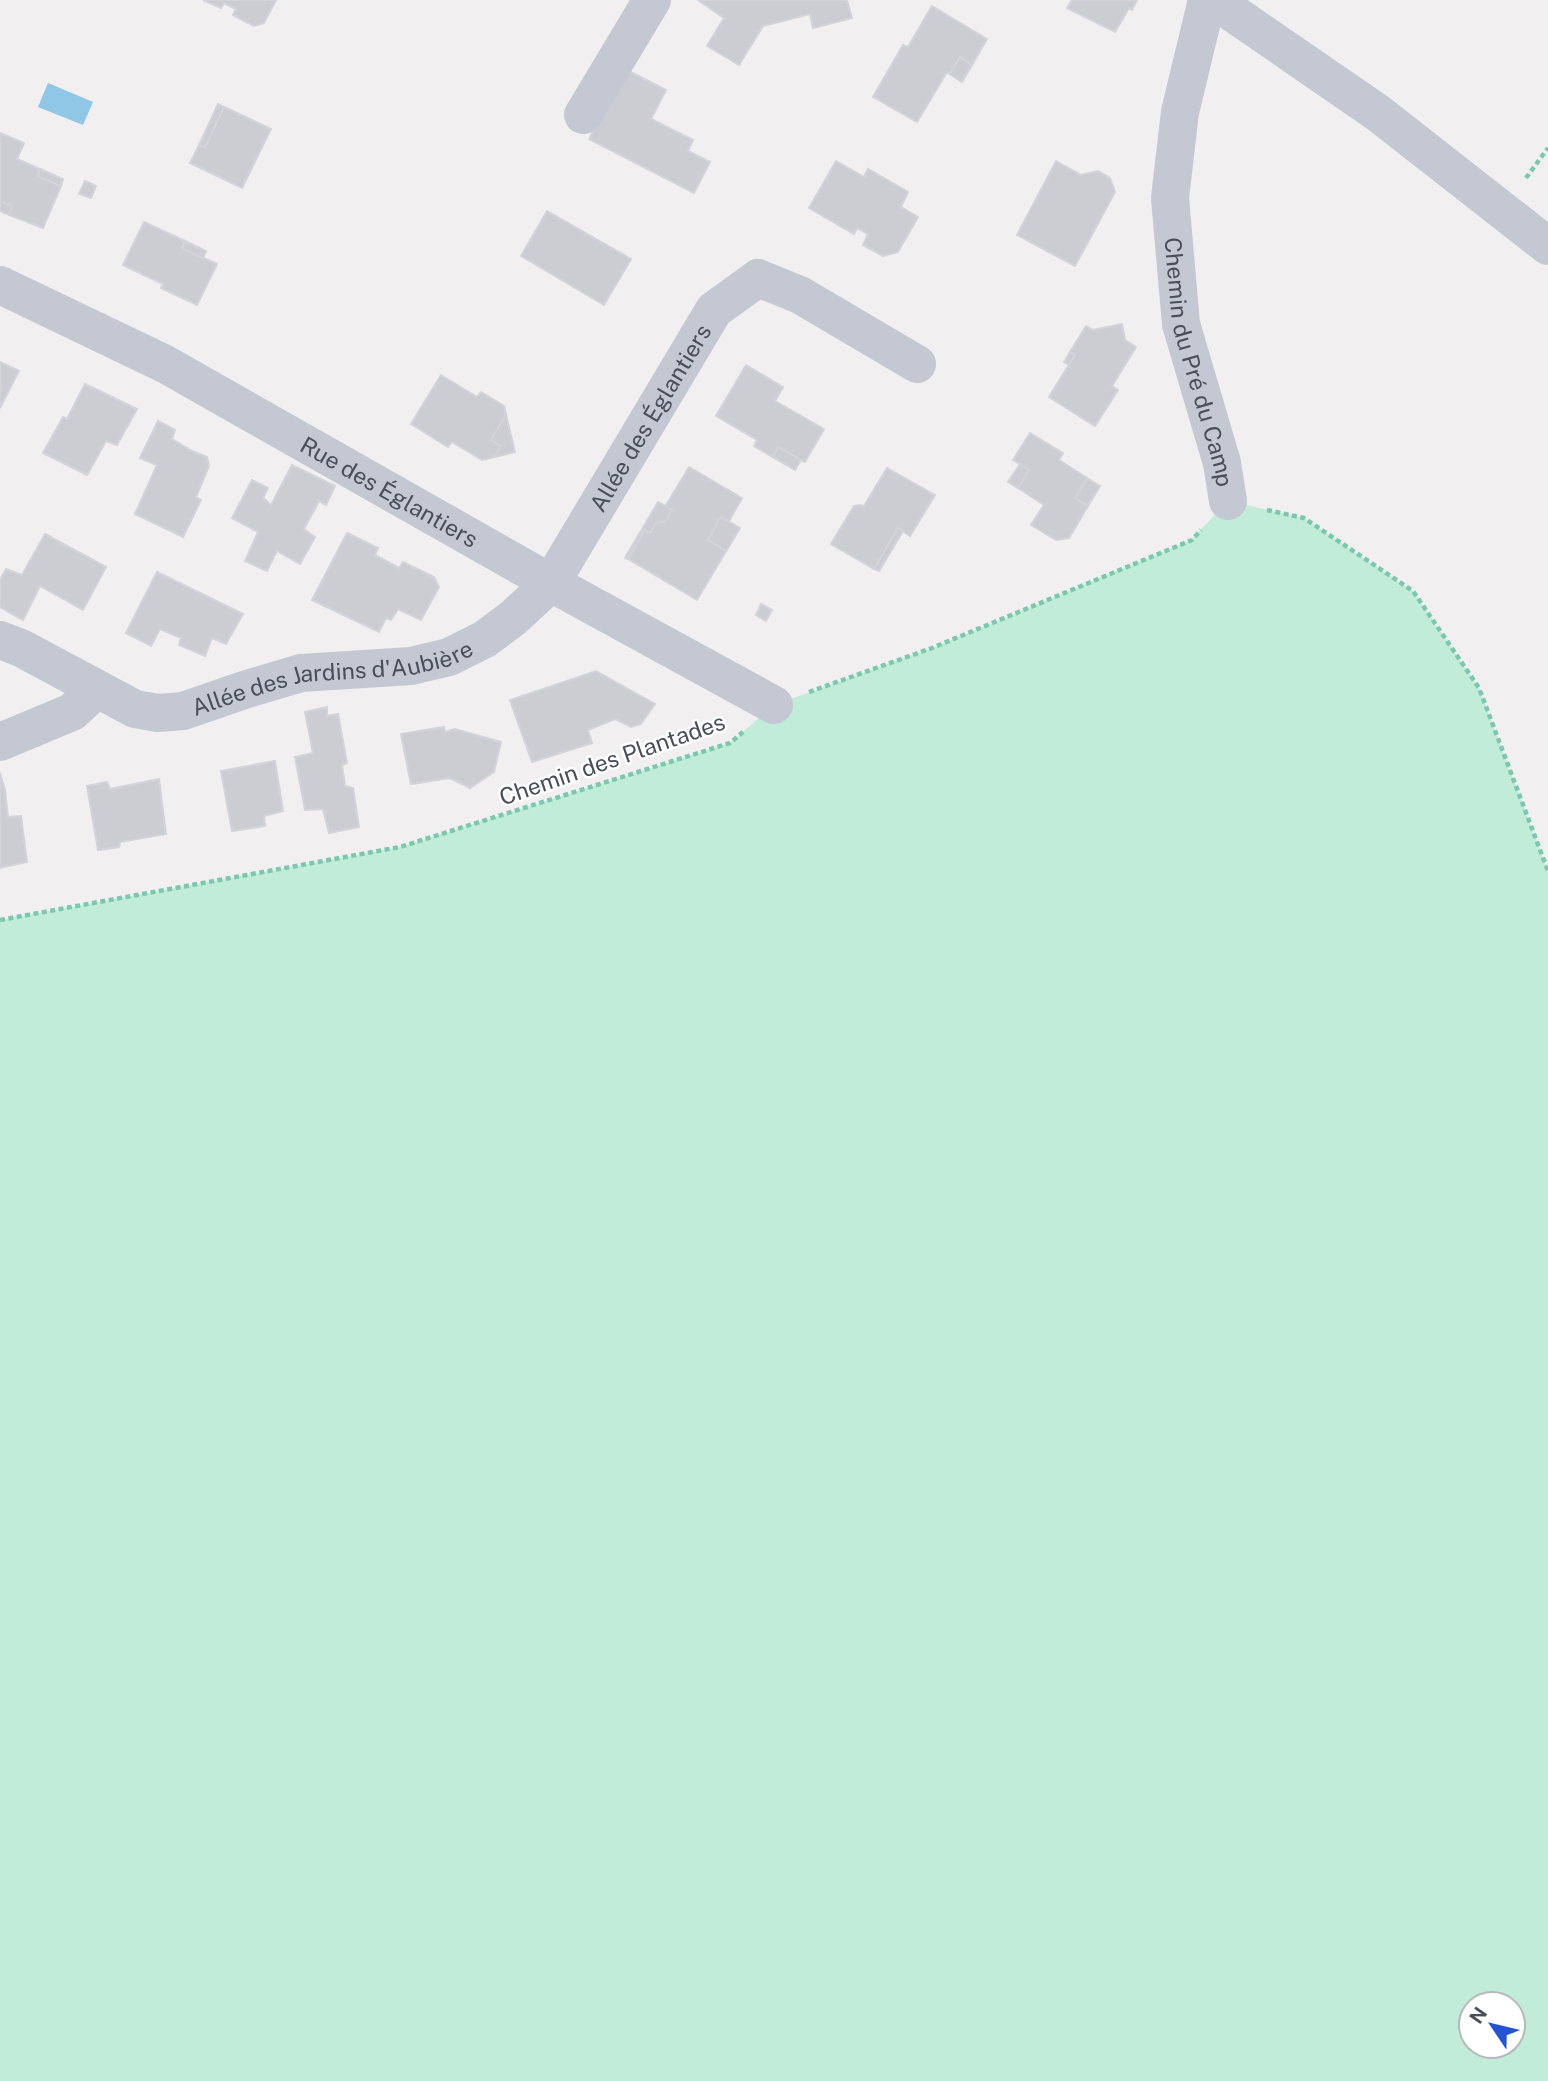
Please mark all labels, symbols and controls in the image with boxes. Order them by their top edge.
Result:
street label: Chemin du Pré du Camp [1160,236,1239,488]
street label: Allée des Églantiers [583,319,716,516]
street label: Rue des Églantiers [296,430,483,552]
street label: Allée des Jardins d'Aubière [188,634,477,721]
street label: Chemin des Plantades [495,708,729,810]
north arrow [1457,1990,1527,2060]
text: N [1465,2003,1491,2028]

